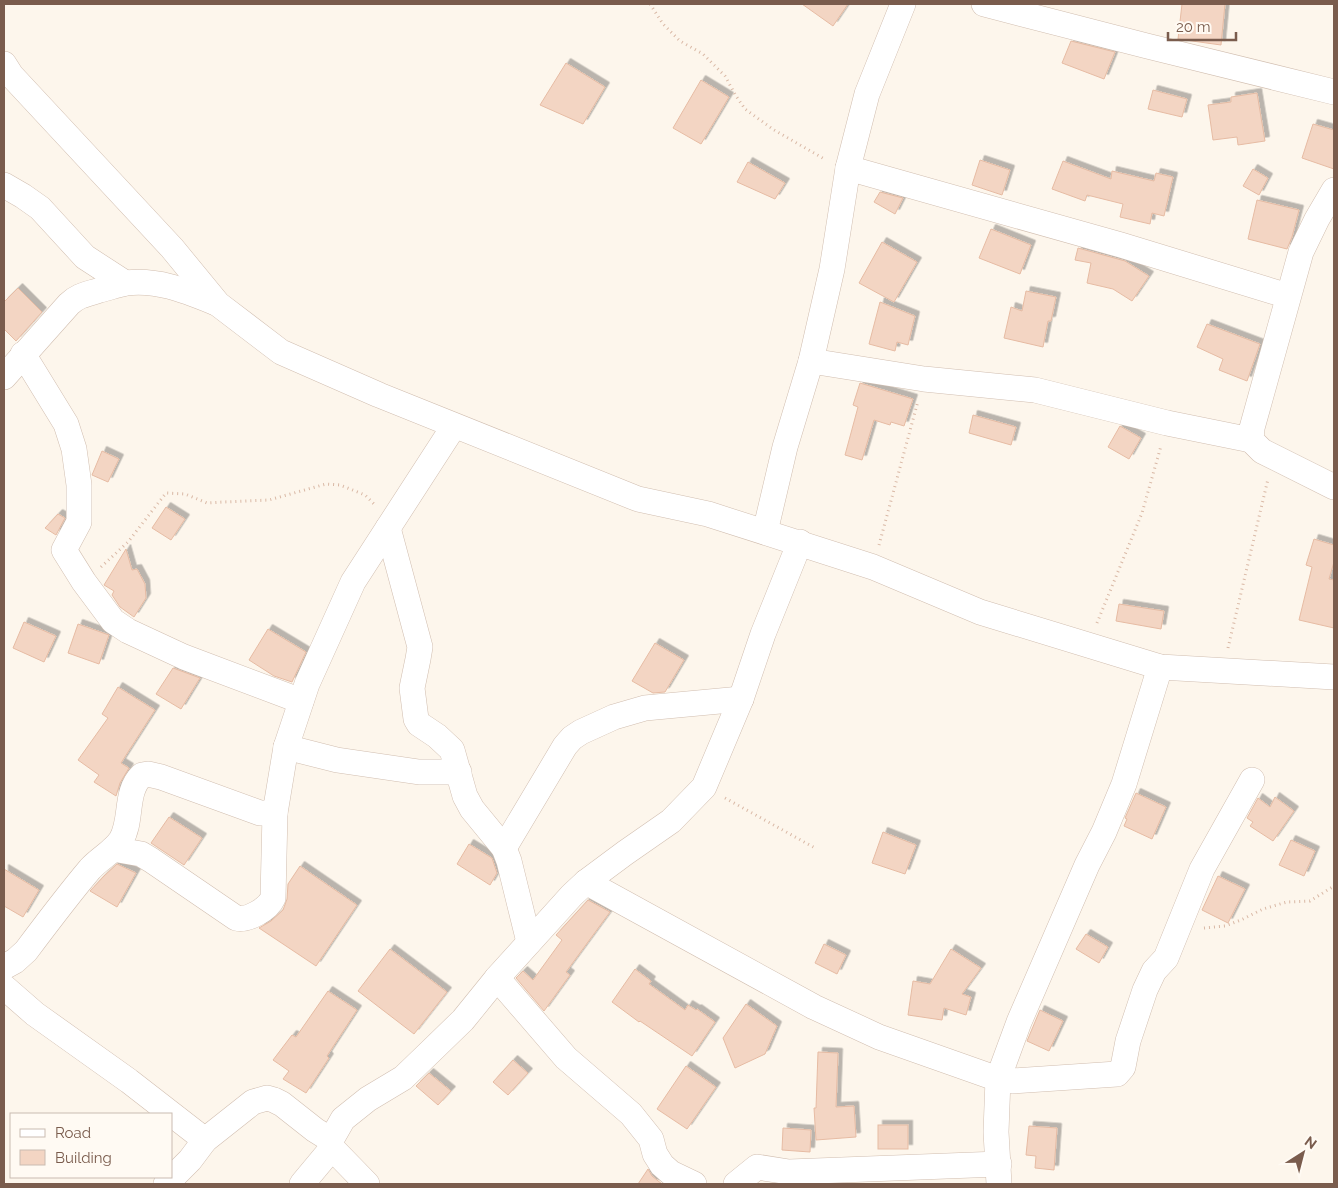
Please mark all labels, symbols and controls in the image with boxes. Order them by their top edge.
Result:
scale bar [1168,10,1236,42]
text: 20 m [1176,18,1211,36]
legend [10,1113,172,1178]
text: Road [55,1124,91,1142]
north arrow [1278,1128,1328,1178]
text: N [1302,1133,1320,1152]
text: Building [55,1149,112,1167]

